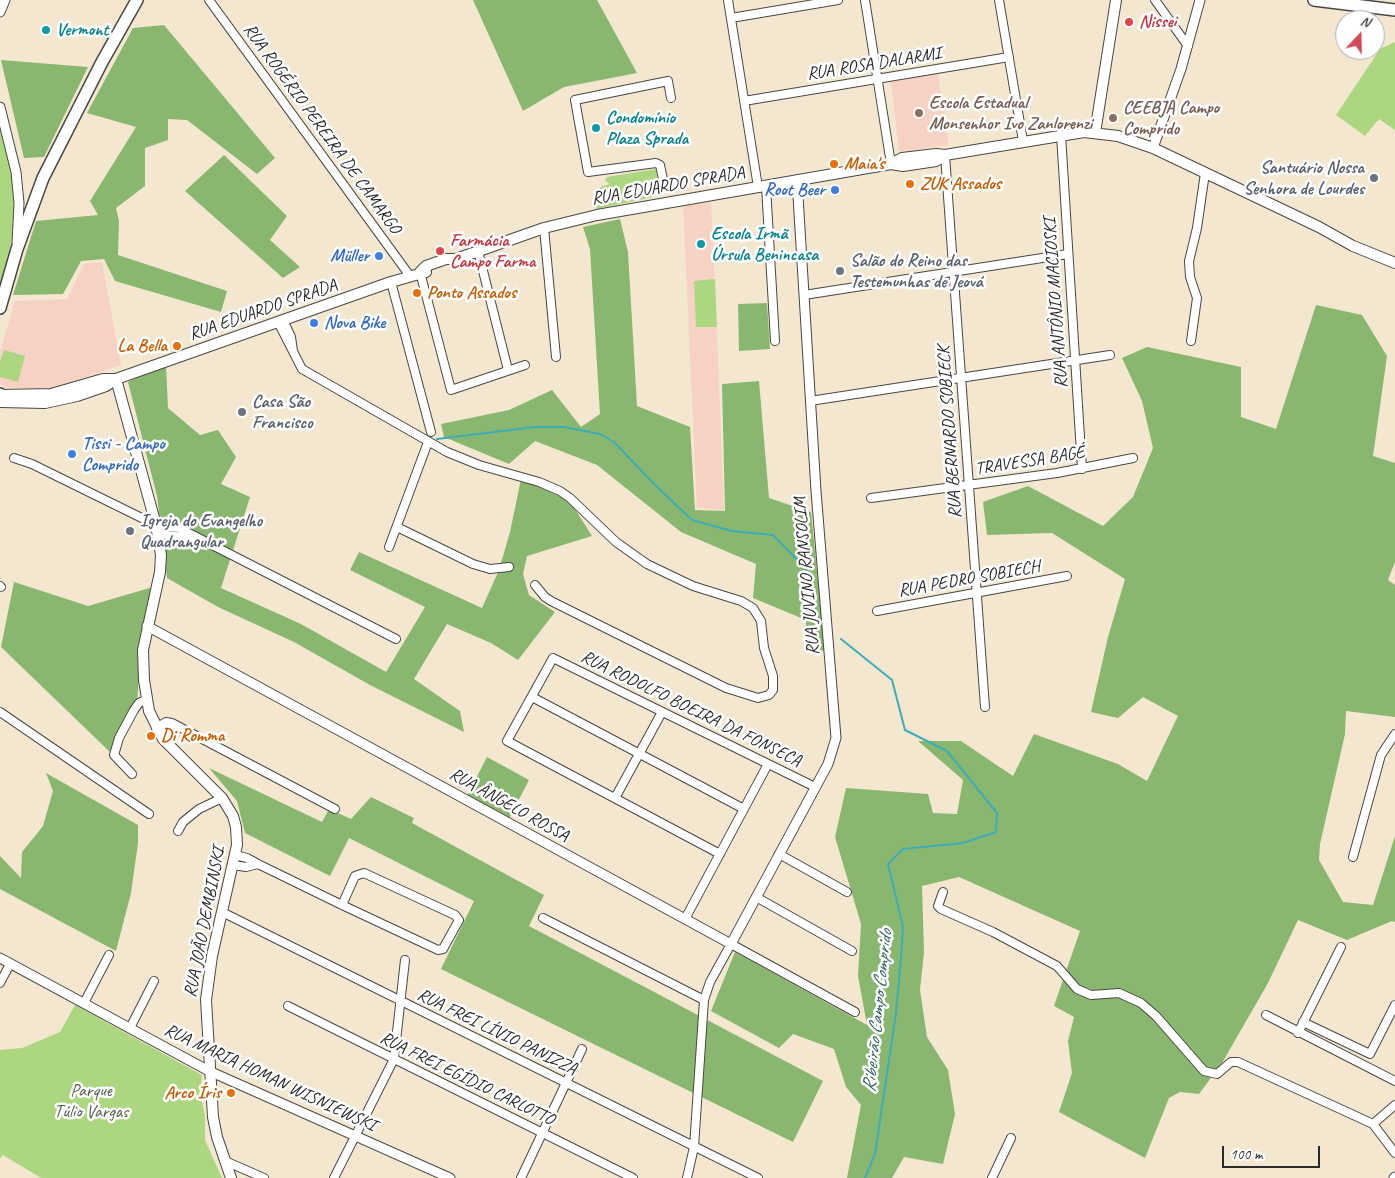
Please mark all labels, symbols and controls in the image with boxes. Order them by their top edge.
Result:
north arrow [1335,10,1385,60]
place label: Nissei [1139,11,1176,33]
text: N [1358,12,1372,31]
marker: Nissei [1123,16,1135,28]
place label: Vermont [56,19,109,41]
street label: RUA ROGÉRIO PEREIRA DE CAMARGO [238,20,406,238]
marker: Vermont [40,24,52,36]
street label: RUA ROSA DALARMI [805,43,943,85]
place label: Escola Estadual Monsenhor Ivo Zanlorenzi [929,92,1092,134]
place label: CEEBJA Campo Comprido [1123,97,1219,140]
place label: Condomínio Plaza Sprada [606,107,688,150]
marker: Escola Estadual Monsenhor Ivo Zanlorenzi [913,107,925,119]
marker: CEEBJA Campo Comprido [1107,112,1119,124]
marker: Condomínio Plaza Sprada [590,122,602,134]
place label: Maia's [844,153,885,175]
place label: Santuário Nossa Senhora de Lourdes [1243,157,1364,200]
marker: Maia's [828,158,840,170]
street label: RUA EDUARDO SPRADA [590,162,746,210]
marker: Santuário Nossa Senhora de Lourdes [1368,172,1380,184]
place label: ZUK Assados [920,173,1001,195]
marker: ZUK Assados [904,178,916,190]
place label: Root Beer [764,179,825,201]
marker: Root Beer [829,184,841,196]
street label: RUA ANTÔNIO MACIOSKI [1039,217,1073,389]
place label: Escola Irmã Úrsula Benincasa [711,223,818,266]
place label: Farmácia Campo Farma [450,230,535,272]
marker: Escola Irmã Úrsula Benincasa [695,238,707,250]
place label: Müller [330,245,369,267]
marker: Farmácia Campo Farma [434,245,446,257]
marker: Müller [373,250,385,262]
place label: Salão do Reino das Testemunhas de Jeová [850,250,983,292]
marker: Salão do Reino das Testemunhas de Jeová [834,265,846,277]
street label: RUA EDUARDO SPRADA [186,275,340,345]
place label: Ponto Assados [427,282,516,304]
marker: Ponto Assados [411,287,423,299]
place label: Nova Bike [324,312,385,334]
marker: Nova Bike [308,317,320,329]
place label: La Bella [118,335,167,357]
marker: La Bella [171,340,183,352]
street label: RUA BERNARDO SOBIECK [933,345,967,519]
place label: Casa São Francisco [252,391,313,434]
marker: Casa São Francisco [236,406,248,418]
place label: Tissi - Campo Comprido [82,433,165,476]
street label: TRAVESSA BAGÉ [973,442,1087,480]
marker: Tissi - Campo Comprido [66,448,78,460]
street label: RUA JUVINO RANSOLIM [789,496,825,656]
place label: Igreja do Evangelho Quadrangular [140,510,262,552]
marker: Igreja do Evangelho Quadrangular [124,525,136,537]
street label: RUA PEDRO SOBIECH [897,556,1041,602]
street label: RUA RODOLFO BOEIRA DA FONSECA [577,646,805,772]
place label: Di Romma [161,725,224,747]
marker: Di Romma [145,730,157,742]
street label: RUA ÂNGELO ROSSA [446,763,572,847]
street label: RUA JOÃO DEMBINSKI [180,845,230,999]
water label: Ribeirão Campo Comprido [858,929,898,1093]
street label: RUA FREI LÍVIO PANIZZA [414,984,580,1080]
street label: RUA MARIA HOMAN WISNIEWSKI [161,1019,379,1137]
street label: RUA FREI EGÍDIO CARLOTTO [376,1027,558,1131]
park label: Parque Túlio Vargas [54,1080,128,1122]
place label: Arco Íris [165,1082,221,1104]
marker: Arco Íris [225,1087,237,1099]
scale bar [1225,1136,1322,1168]
text: 100 m [1230,1145,1262,1164]

